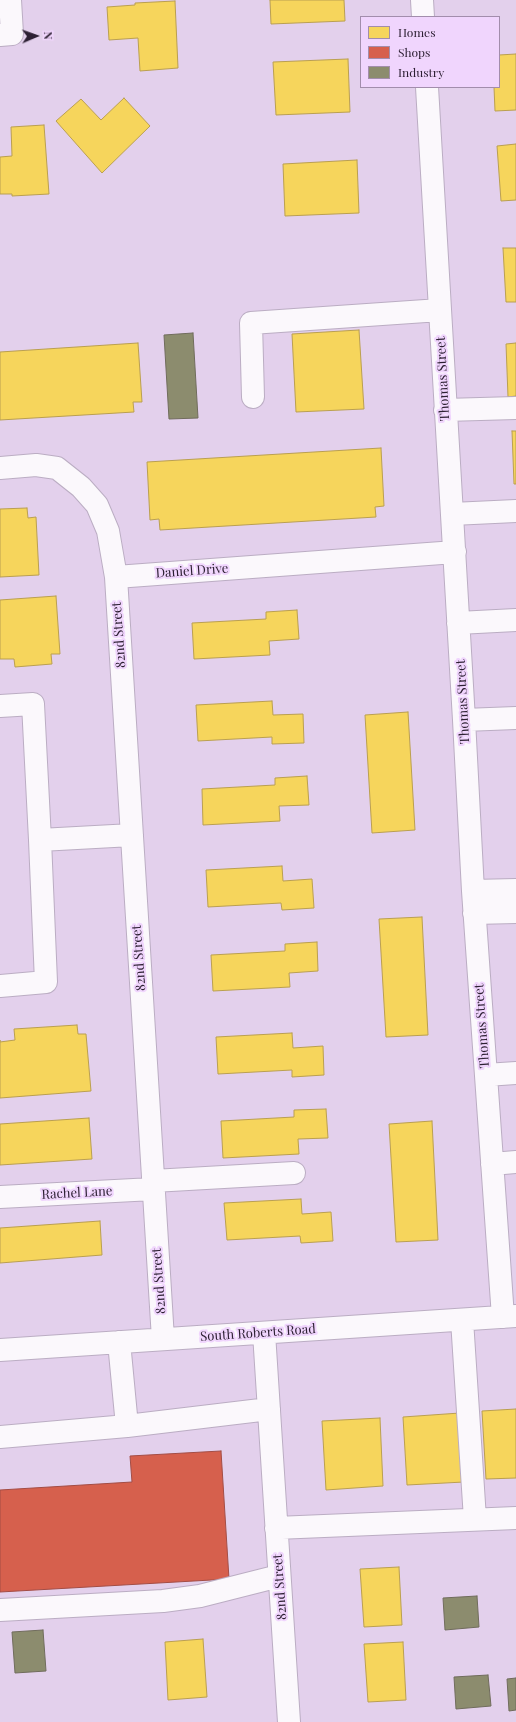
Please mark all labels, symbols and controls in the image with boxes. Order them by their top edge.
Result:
north arrow [16,16,56,56]
legend [360,16,500,88]
text: Homes [398,24,436,40]
text: N [41,31,56,40]
text: Shops [398,44,430,60]
text: Industry [398,64,444,80]
street label: Thomas Street [433,336,453,422]
street label: Daniel Drive [155,561,229,581]
street label: 82nd Street [109,601,129,669]
street label: Thomas Street [453,659,473,745]
street label: 82nd Street [129,924,149,992]
street label: Thomas Street [471,983,493,1069]
street label: Rachel Lane [41,1183,113,1203]
street label: 82nd Street [149,1247,169,1315]
street label: South Roberts Road [200,1321,316,1345]
street label: 82nd Street [270,1553,290,1621]

